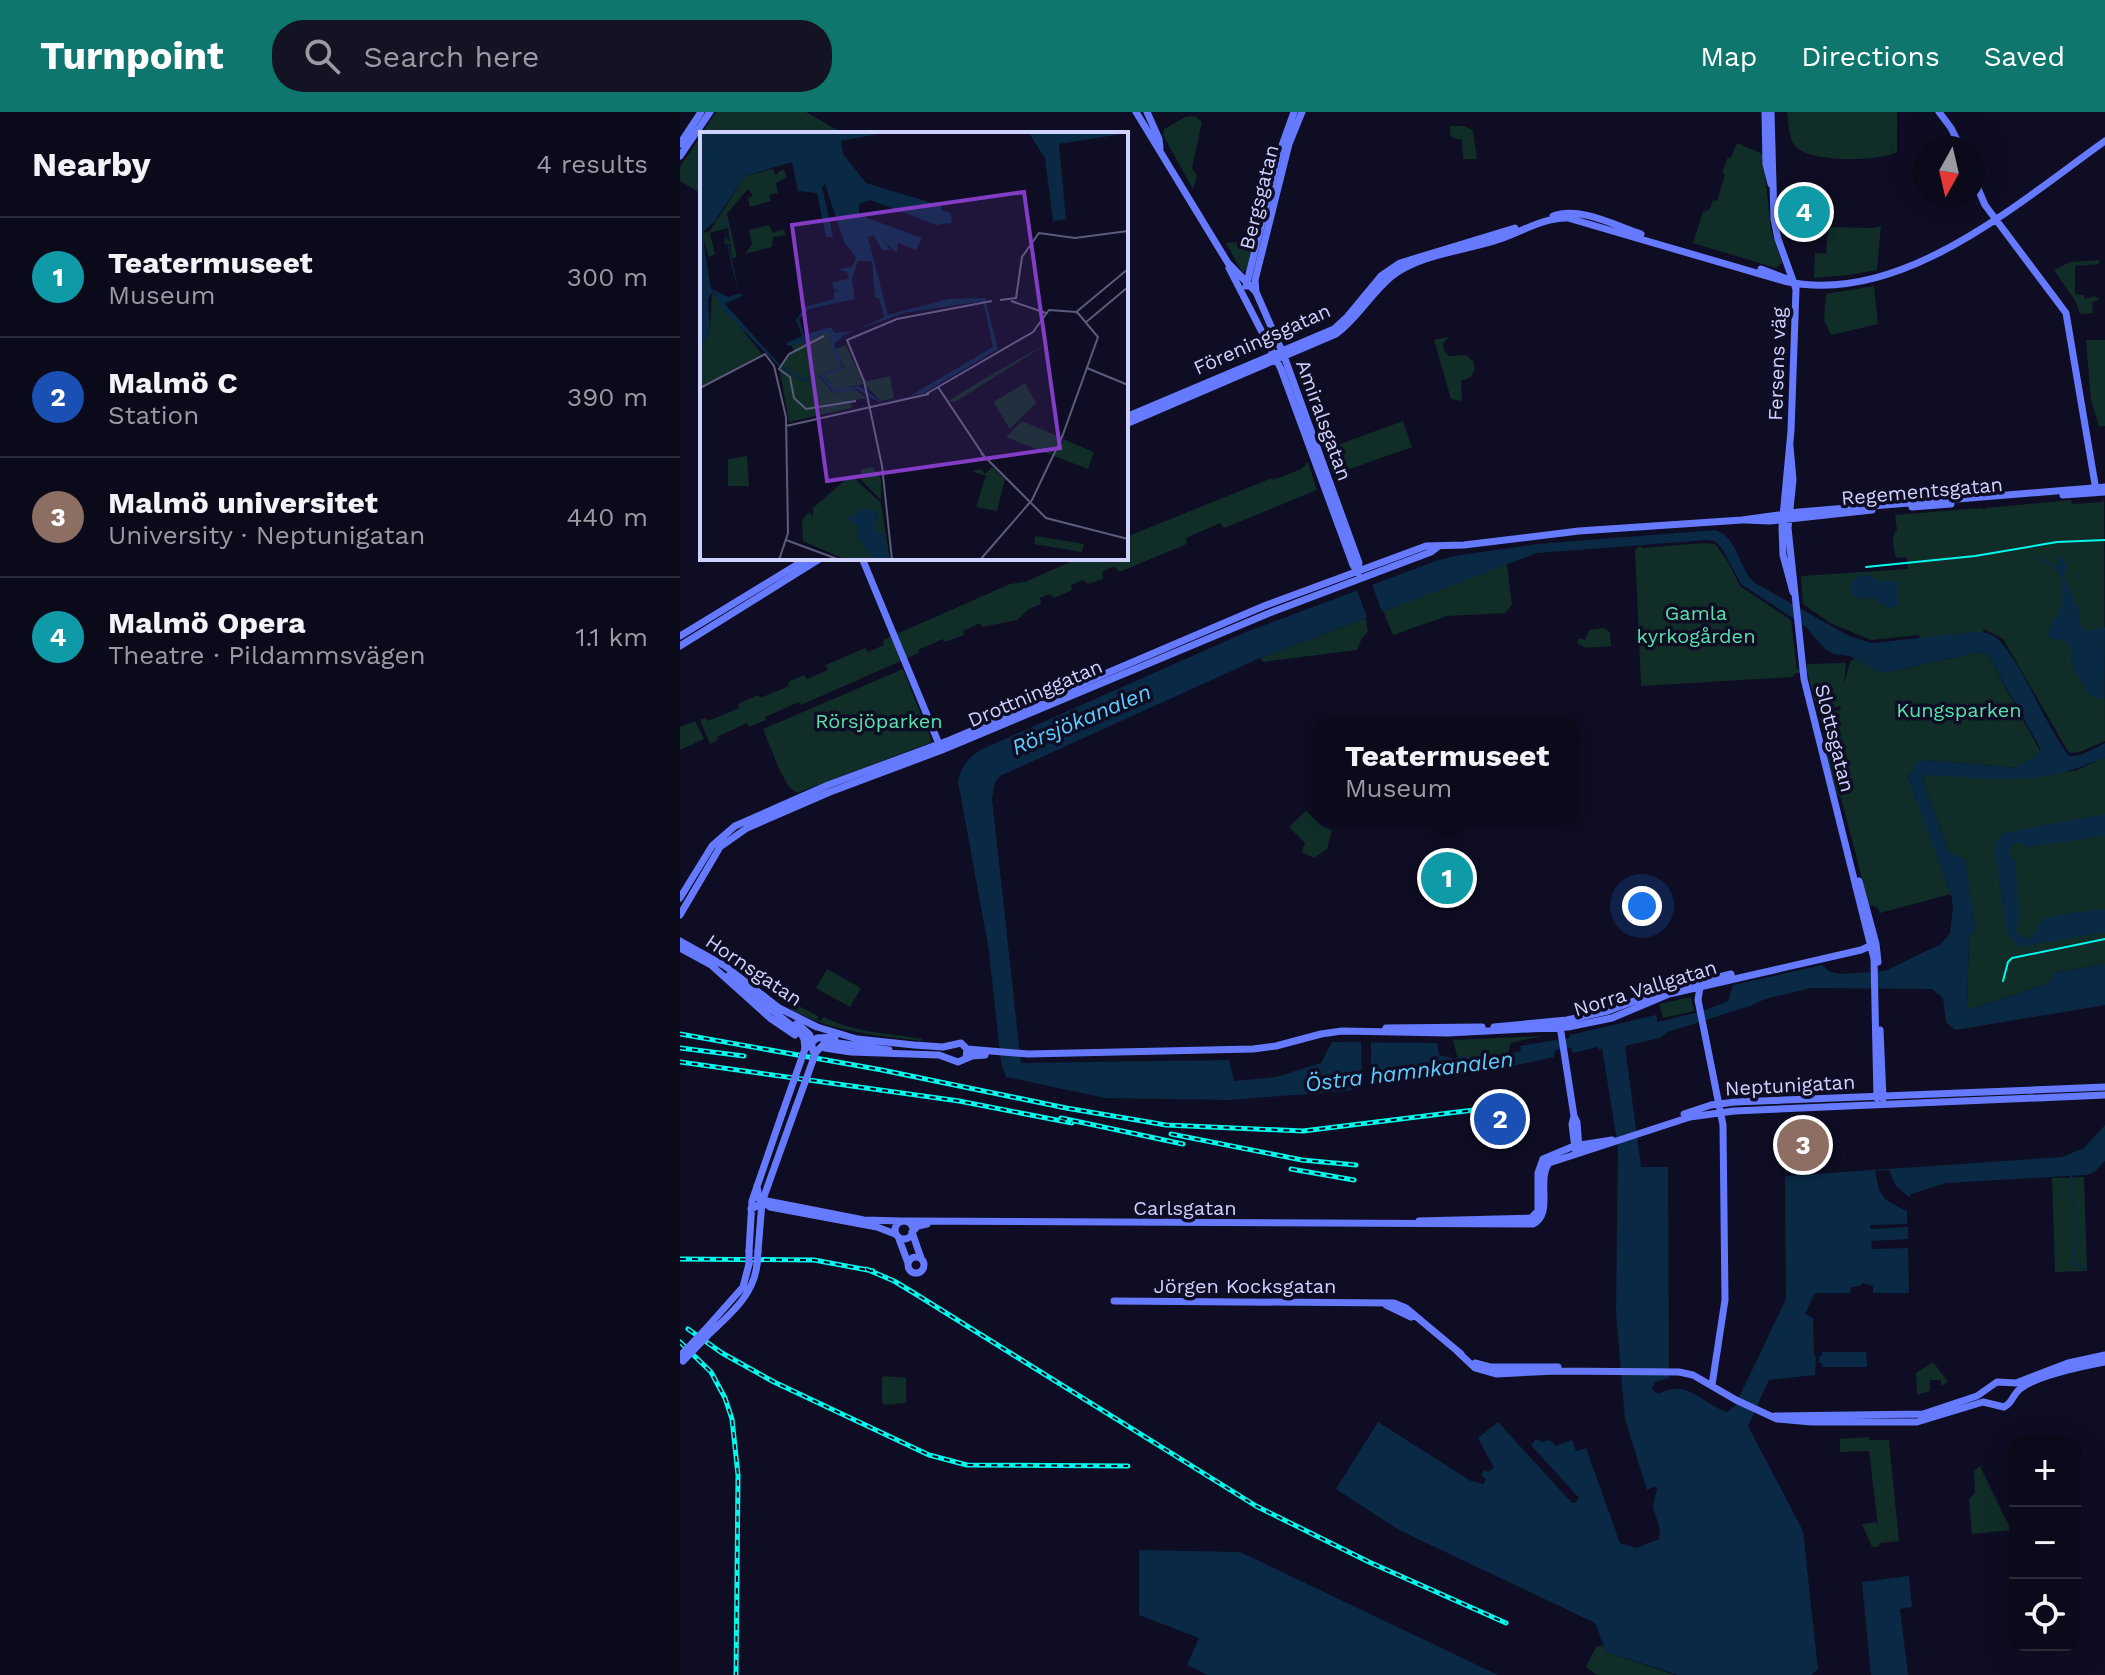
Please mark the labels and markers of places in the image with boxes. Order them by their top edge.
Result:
pin: 4 [1778,182,1830,242]
pin: 1 [1421,848,1473,908]
pin: 2 [1474,1089,1526,1149]
pin: 3 [1777,1115,1829,1175]

